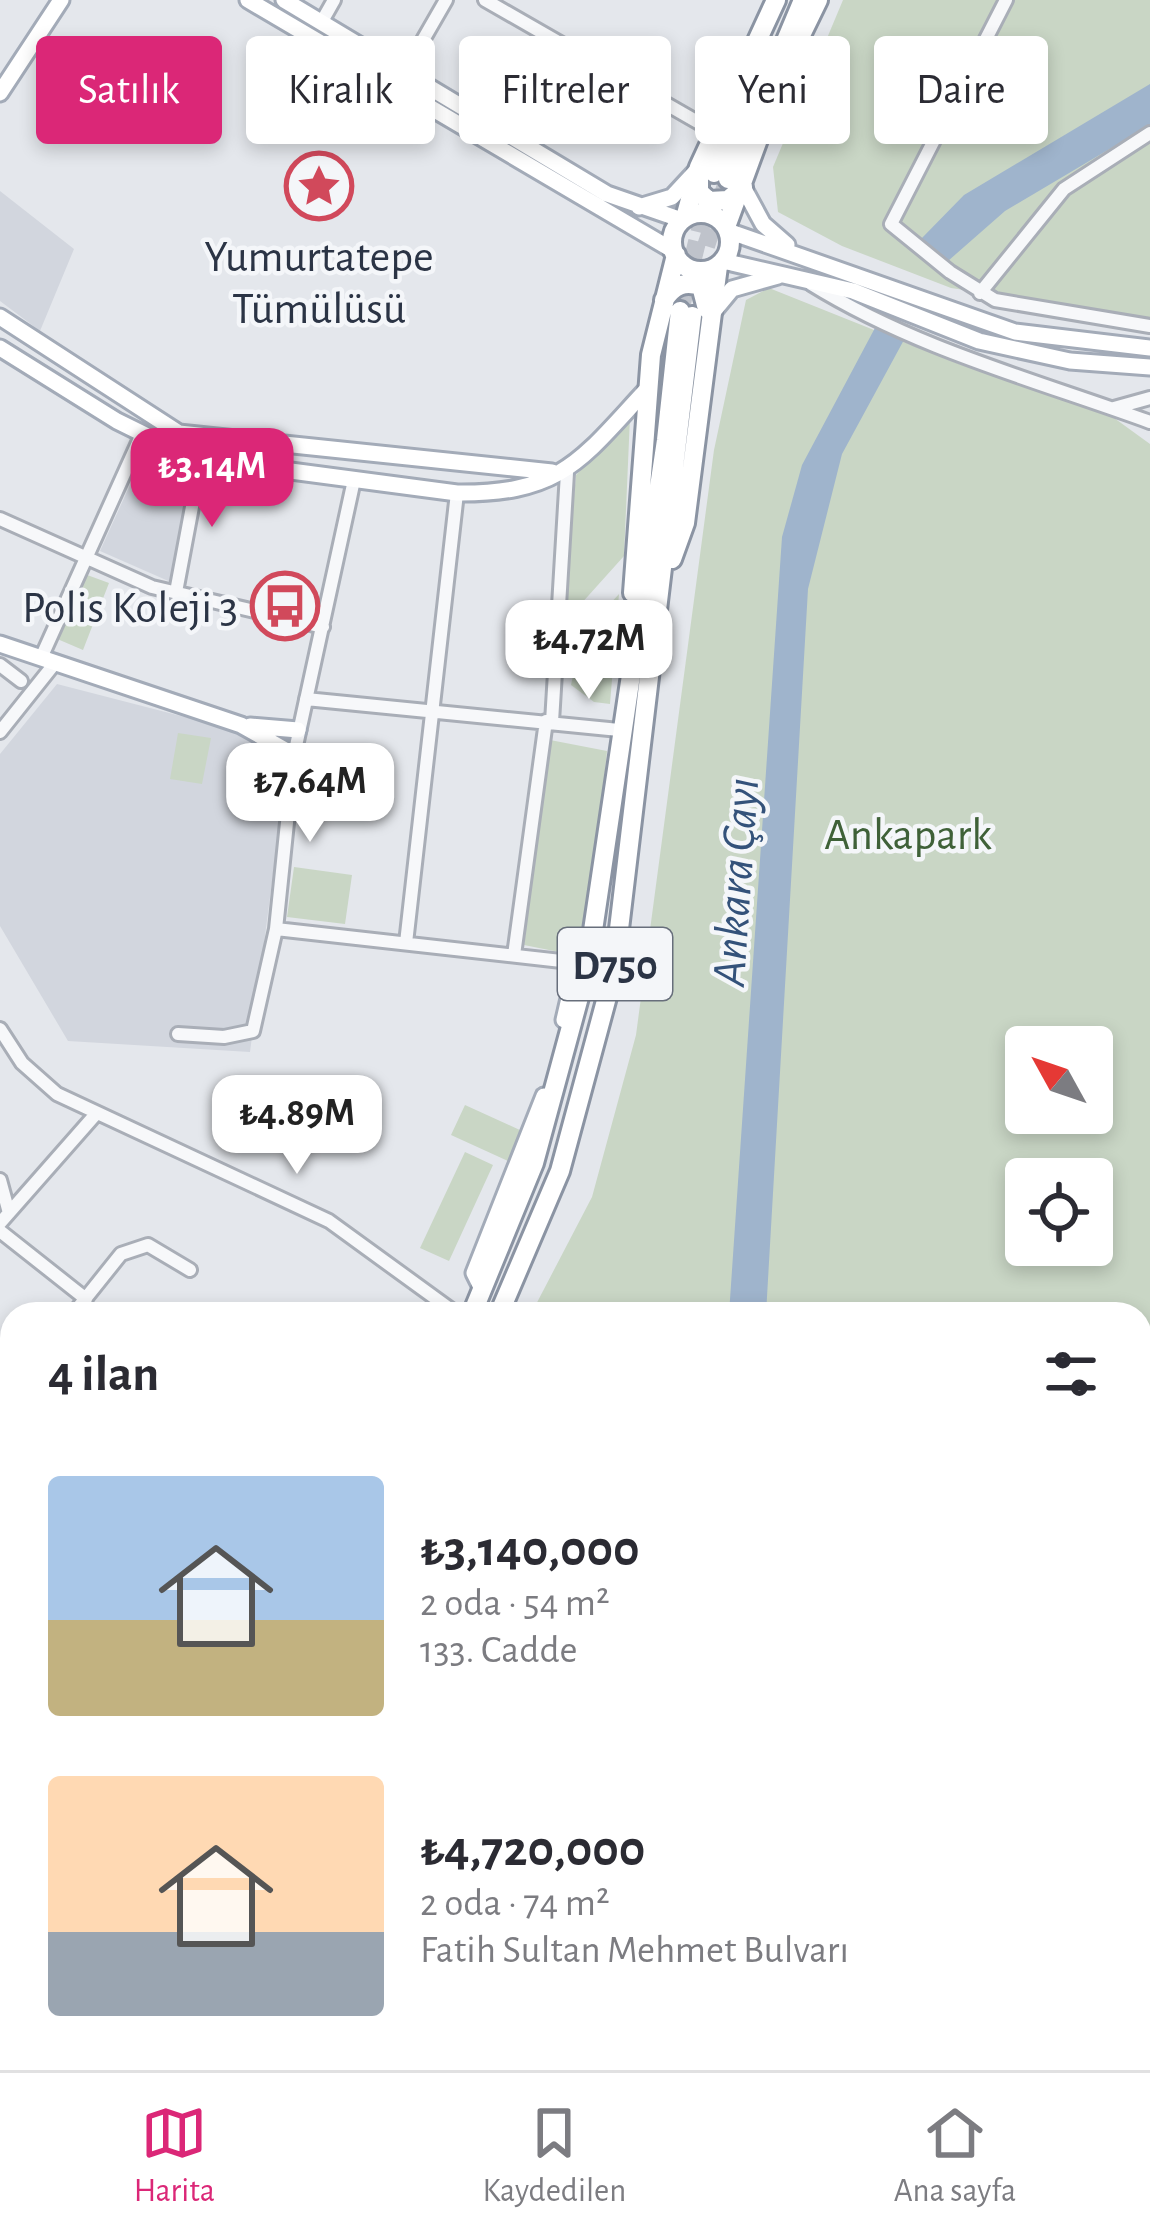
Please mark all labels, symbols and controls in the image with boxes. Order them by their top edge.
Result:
chip: Satılık [36,36,222,144]
chip: Kiralık [246,36,435,144]
chip: Filtreler [459,36,671,144]
chip: Yeni [695,36,850,144]
chip: Daire [874,36,1048,144]
place icon: Yumurtatepe Tümülüsü [284,151,354,221]
place label: Yumurtatepe Tümülüsü [204,235,434,332]
pin: ₺3.14M [114,428,310,530]
text: ₺3.14M [158,447,266,486]
bus stop icon: Polis Koleji 3 [250,571,320,641]
place label: Polis Koleji 3 [22,586,238,631]
pin: ₺4.72M [491,600,687,702]
text: ₺4.72M [532,619,646,658]
pin: ₺7.64M [212,743,408,845]
text: ₺7.64M [253,762,367,801]
water label: Ankara Çayı [706,776,768,989]
park label: Ankapark [824,813,992,858]
road number: D750 [558,928,672,1000]
north arrow [1005,1026,1113,1134]
map controls [1005,1026,1113,1266]
pin: ₺4.89M [199,1075,395,1177]
text: ₺4.89M [239,1094,355,1133]
button: locate [1005,1158,1113,1266]
icon: filters [1038,1341,1104,1407]
text: 4 ilan [48,1349,159,1400]
icon: home [144,1524,288,1668]
text: ₺3,140,000 [420,1524,640,1575]
text: 2 oda · 54 m² [420,1584,610,1623]
text: 133. Cadde [420,1631,578,1670]
icon: home [144,1824,288,1968]
text: ₺4,720,000 [420,1824,645,1875]
text: 2 oda · 74 m² [420,1884,610,1923]
text: Fatih Sultan Mehmet Bulvarı [420,1931,849,1970]
tab: Harita [134,2100,215,2212]
tab: Kaydedilen [482,2100,626,2212]
tab: Ana sayfa [894,2100,1016,2212]

